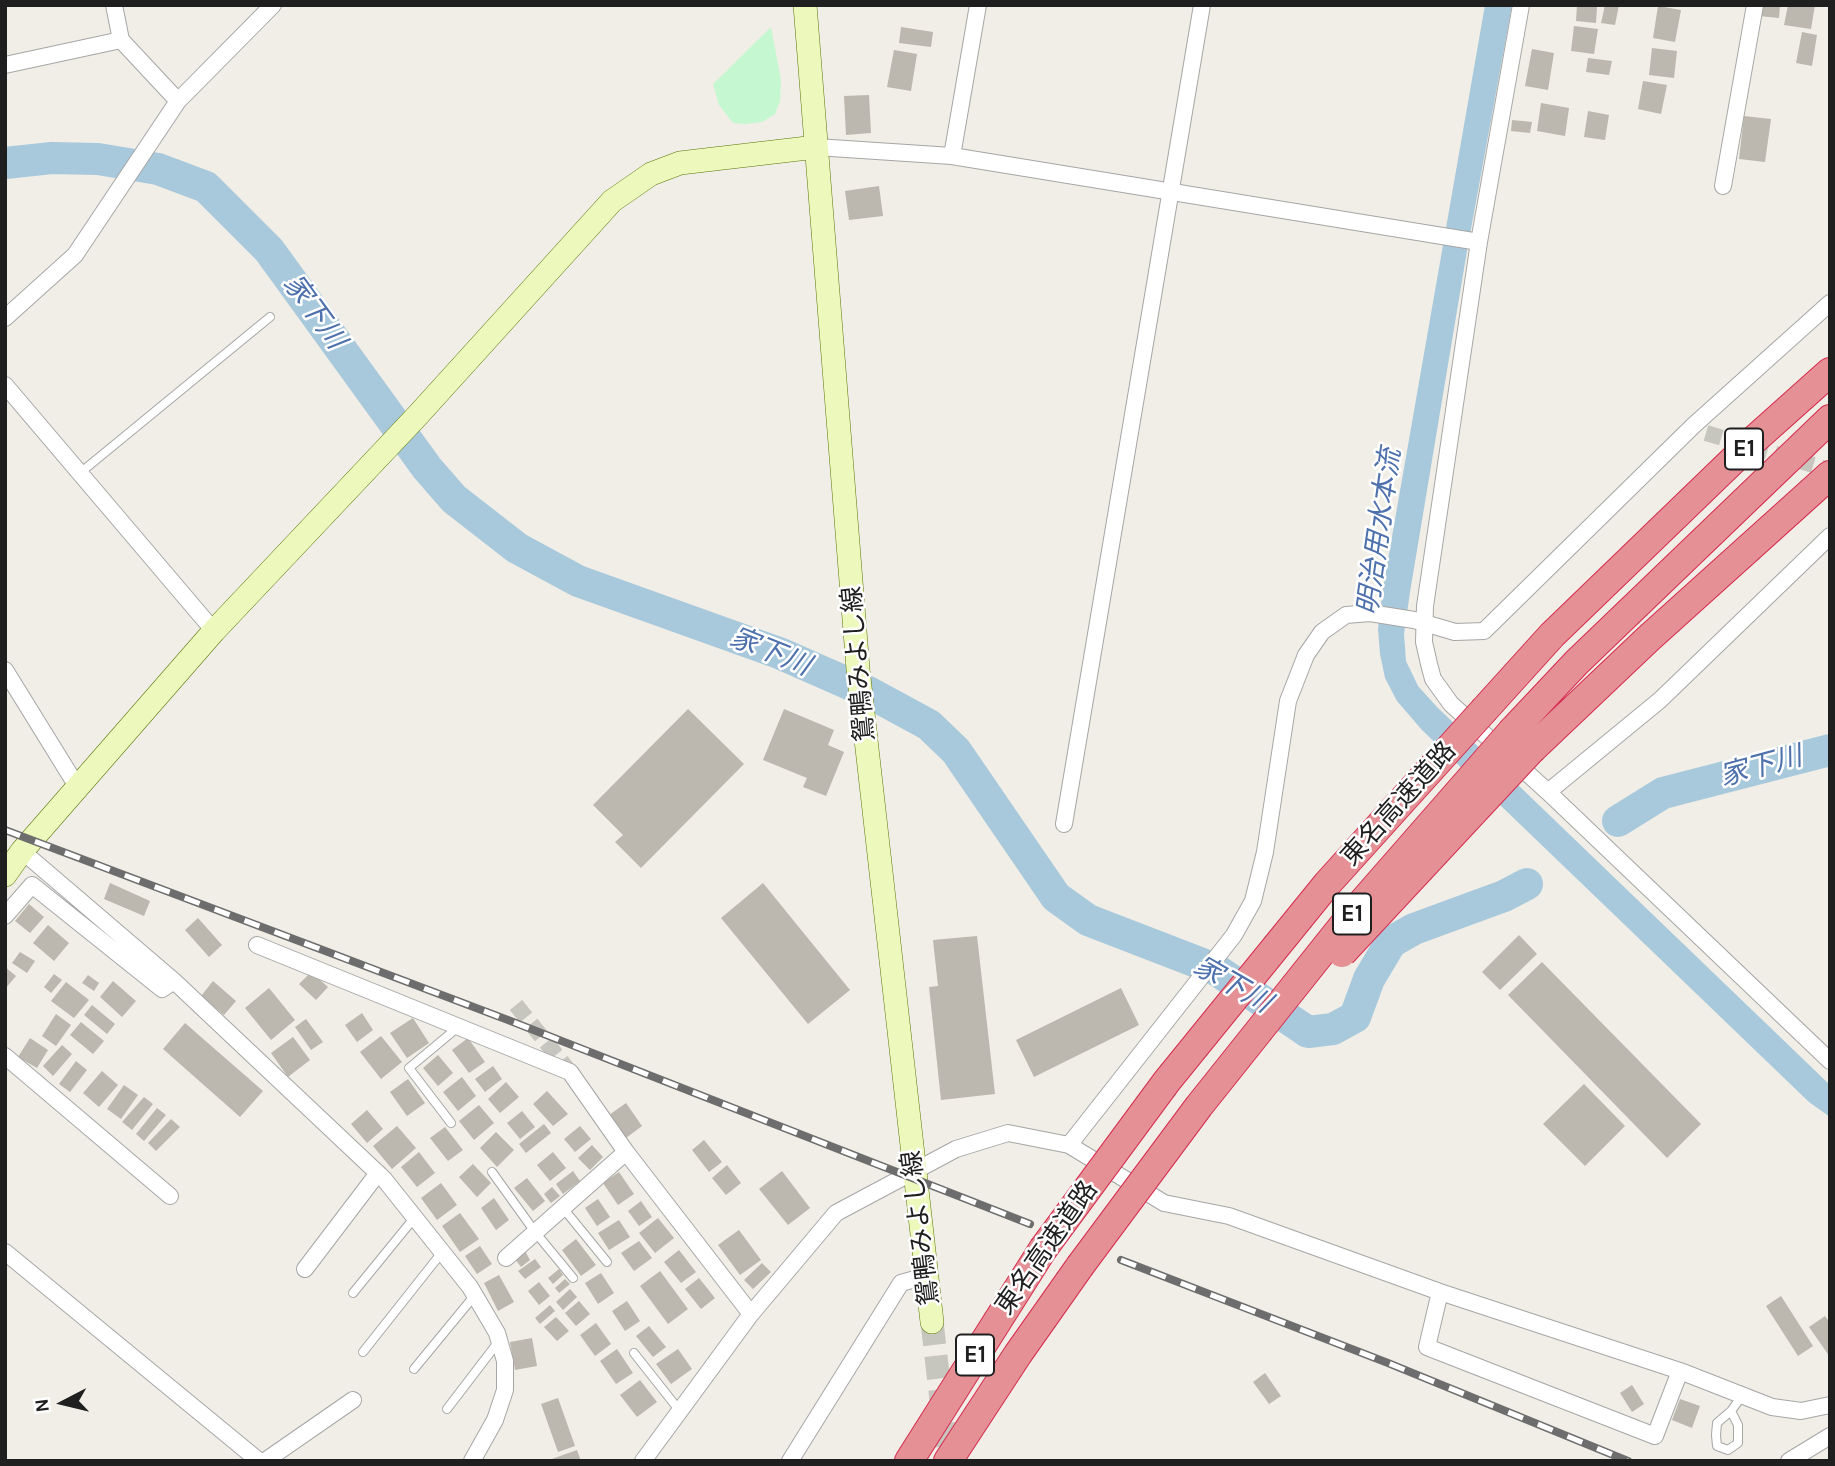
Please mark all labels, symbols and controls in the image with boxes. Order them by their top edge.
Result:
water label: 家下川 [276,268,352,356]
road number: E1 [1725,428,1763,470]
water label: 明治用水本流 [1352,446,1408,618]
street label: 鴛鴨みよし線 [837,585,881,743]
water label: 家下川 [725,621,815,683]
street label: 東名高速道路 [1335,736,1463,872]
water label: 家下川 [1716,740,1806,794]
road number: E1 [1333,894,1371,934]
water label: 家下川 [1187,949,1277,1021]
street label: 鴛鴨みよし線 [896,1149,946,1307]
street label: 東名高速道路 [989,1175,1105,1321]
road number: E1 [956,1335,994,1376]
north arrow [28,1368,98,1438]
text: N [30,1397,54,1414]

